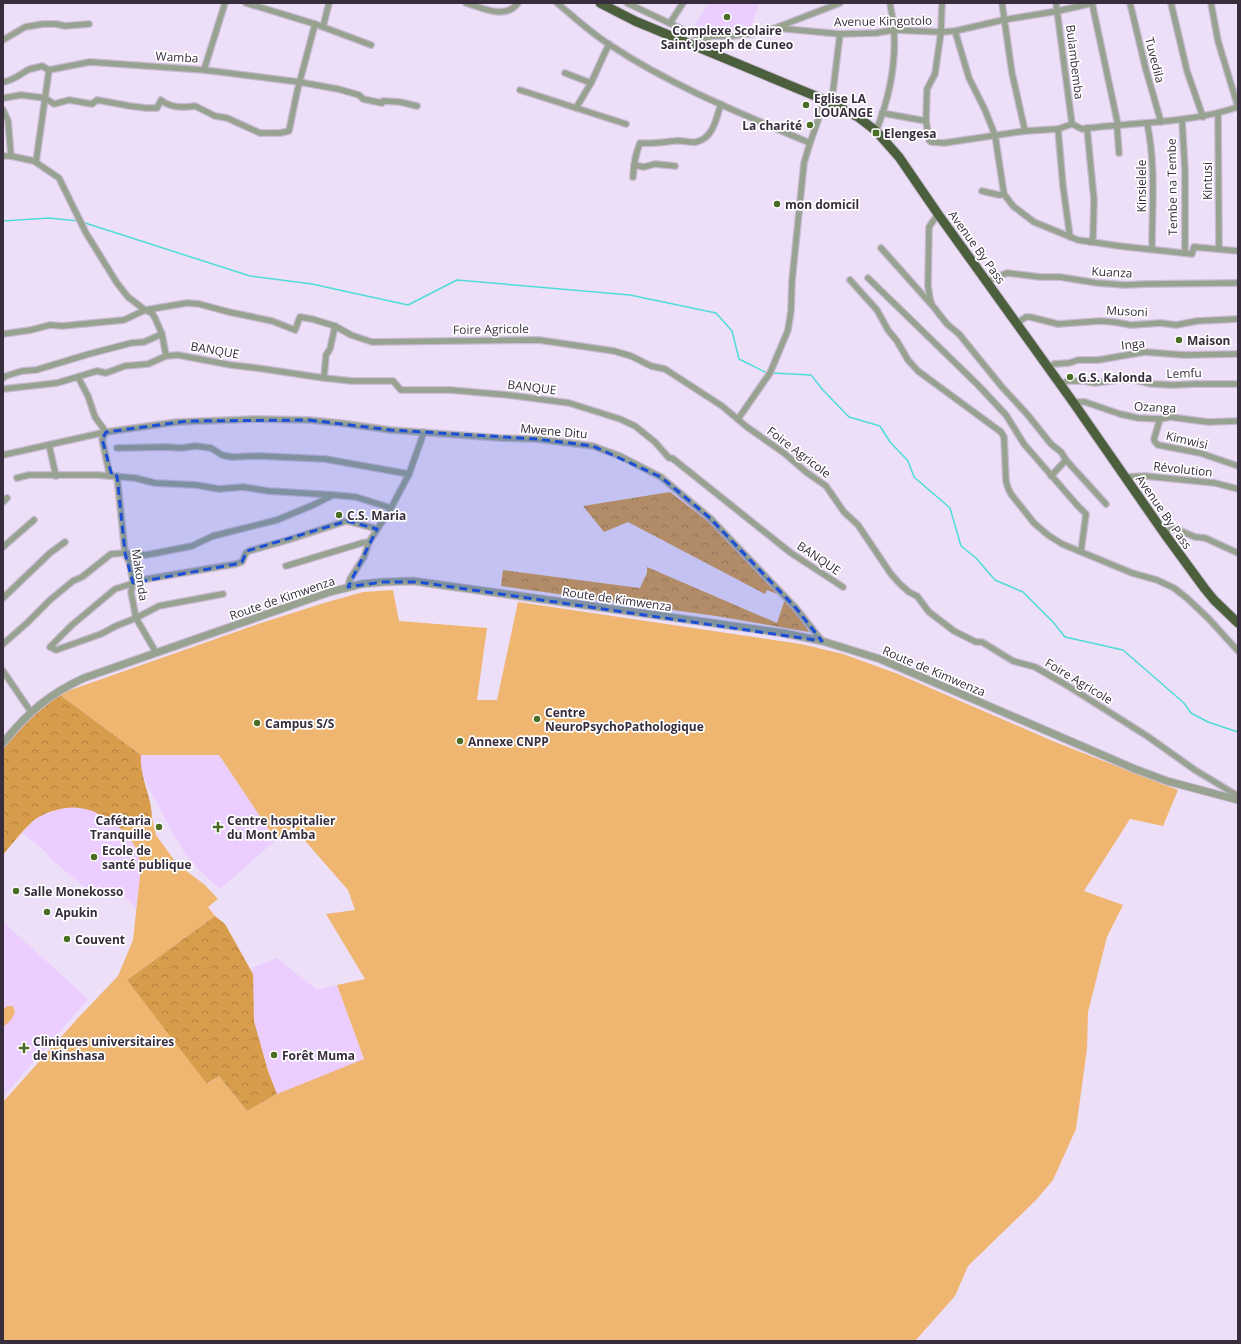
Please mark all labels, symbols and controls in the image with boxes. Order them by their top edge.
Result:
marker: Complexe Scolaire Saint Joseph de Cuneo [722,12,732,22]
street label: Avenue Kingotolo [834,12,932,30]
place label: Complexe Scolaire Saint Joseph de Cuneo [661,22,793,53]
street label: Bulambemba [1062,24,1088,100]
street label: Tuvedila [1141,35,1169,85]
street label: Wamba [155,47,199,67]
place label: Eglise LA LOUANGE [814,90,873,121]
marker: Eglise LA LOUANGE [801,100,811,110]
place label: La charité [742,117,802,134]
marker: La charité [805,120,815,130]
place label: Elengesa [884,125,936,142]
marker: Elengesa [871,128,881,138]
street label: Tembe na Tembe [1163,138,1181,236]
street label: Kinsielele [1133,159,1150,212]
street label: Kintusi [1199,162,1216,200]
place label: mon domicil [785,196,859,213]
marker: mon domicil [772,199,782,209]
street label: Avenue By Pass [945,207,1010,287]
street label: Kuanza [1091,262,1133,282]
street label: Musoni [1106,301,1148,321]
street label: Foire Agricole [453,320,529,338]
place label: Maison [1187,332,1231,349]
street label: Inga [1120,334,1146,354]
marker: Maison [1174,335,1184,345]
street label: BANQUE [189,337,241,363]
street label: Lemfu [1166,364,1202,382]
place label: G.S. Kalonda [1078,369,1152,386]
marker: G.S. Kalonda [1065,372,1075,382]
street label: BANQUE [507,376,557,398]
street label: Ozanga [1133,397,1177,417]
street label: Mwene Ditu [520,420,588,442]
street label: Foire Agricole [764,422,835,482]
street label: Kimwisi [1164,427,1210,453]
street label: Révolution [1152,457,1214,481]
street label: Avenue By Pass [1132,471,1196,553]
place label: C.S. Maria [347,507,406,524]
marker: C.S. Maria [334,510,344,520]
street label: BANQUE [794,537,844,579]
street label: Makonda [128,548,152,602]
street label: Route de Kimwenza [227,572,337,624]
street label: Route de Kimwenza [561,583,673,615]
street label: Route de Kimwenza [880,642,988,700]
street label: Foire Agricole [1042,654,1116,708]
place label: Centre NeuroPsychoPathologique [545,704,704,735]
marker: Centre NeuroPsychoPathologique [532,714,542,724]
place label: Campus S/S [265,715,335,732]
marker: Campus S/S [252,718,262,728]
place label: Annexe CNPP [468,733,549,750]
marker: Annexe CNPP [455,736,465,746]
place label: Cafétaria Tranquille [90,812,151,843]
place label: Centre hospitalier du Mont Amba [227,812,336,843]
marker: Centre hospitalier du Mont Amba [212,821,224,833]
marker: Cafétaria Tranquille [154,822,164,832]
place label: Ecole de santé publique [102,842,191,873]
marker: Ecole de santé publique [89,852,99,862]
place label: Salle Monekosso [24,883,123,900]
marker: Salle Monekosso [11,886,21,896]
place label: Apukin [55,904,98,921]
marker: Apukin [42,907,52,917]
place label: Couvent [75,931,125,948]
marker: Couvent [62,934,72,944]
place label: Cliniques universitaires de Kinshasa [33,1033,174,1064]
marker: Cliniques universitaires de Kinshasa [18,1042,30,1054]
place label: Forêt Muma [282,1047,355,1064]
marker: Forêt Muma [269,1050,279,1060]

